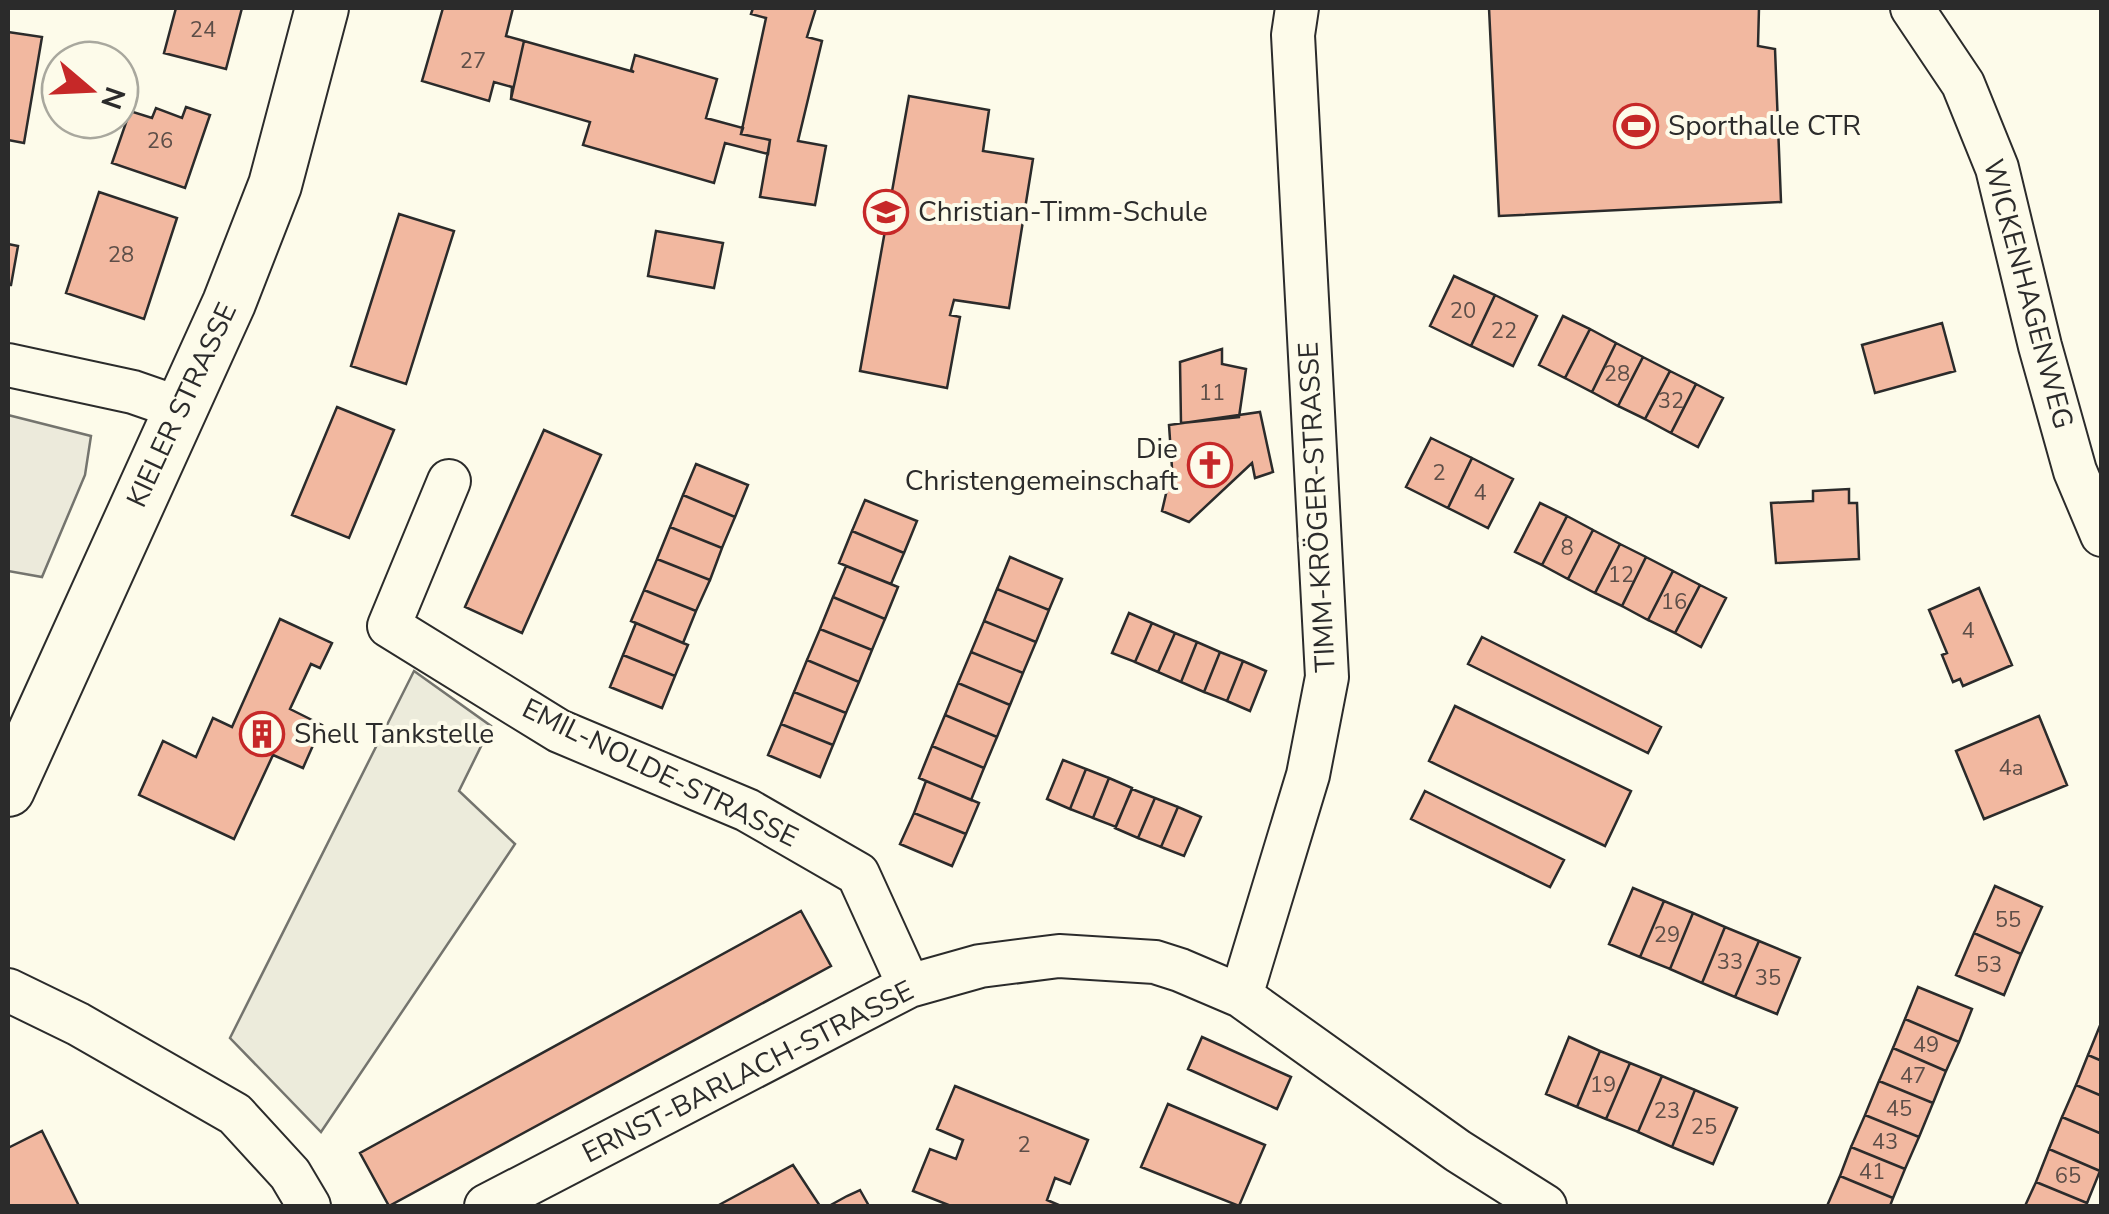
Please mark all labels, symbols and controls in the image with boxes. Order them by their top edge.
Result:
house number: 24 [190,15,216,45]
north arrow [40,40,140,140]
house number: 27 [460,46,486,76]
text: N [91,82,134,114]
sports icon: Sporthalle CTR [1613,103,1659,149]
place label: Sporthalle CTR [1668,107,1861,145]
house number: 26 [147,126,173,156]
street label: WICKENHAGENWEG [1974,155,2082,433]
school or university icon: Christian-Timm-Schule [863,189,909,235]
place label: Christian-Timm-Schule [918,193,1208,231]
house number: 28 [108,240,134,270]
house number: 20 [1450,296,1476,326]
street label: KIELER STRASSE [118,297,246,513]
house number: 22 [1491,316,1517,346]
street label: TIMM-KRÖGER-STRASSE [1289,341,1345,673]
house number: 28 [1604,359,1630,389]
house number: 11 [1199,378,1225,408]
house number: 32 [1658,386,1684,416]
place label: Die Christengemeinschaft [905,430,1178,500]
church icon: Die Christengemeinschaft [1187,442,1233,488]
house number: 2 [1432,458,1446,488]
house number: 4 [1473,478,1487,508]
house number: 8 [1560,533,1574,563]
house number: 12 [1608,560,1634,590]
house number: 16 [1661,587,1687,617]
house number: 4 [1961,616,1975,646]
street label: EMIL-NOLDE-STRASSE [516,690,804,856]
building icon: Shell Tankstelle [239,711,285,757]
place label: Shell Tankstelle [294,715,494,753]
house number: 4a [1999,753,2023,783]
house number: 55 [1995,905,2021,935]
house number: 29 [1654,920,1680,950]
house number: 33 [1717,947,1743,977]
house number: 53 [1976,950,2002,980]
house number: 35 [1755,963,1781,993]
street label: ERNST-BARLACH-STRASSE [576,972,920,1172]
house number: 49 [1913,1030,1939,1060]
house number: 47 [1900,1061,1926,1091]
house number: 19 [1590,1070,1616,1100]
house number: 45 [1886,1094,1912,1124]
house number: 23 [1654,1096,1680,1126]
house number: 25 [1691,1112,1717,1142]
house number: 43 [1872,1127,1898,1157]
house number: 2 [1017,1130,1031,1160]
house number: 41 [1859,1157,1885,1187]
house number: 65 [2055,1161,2081,1191]

